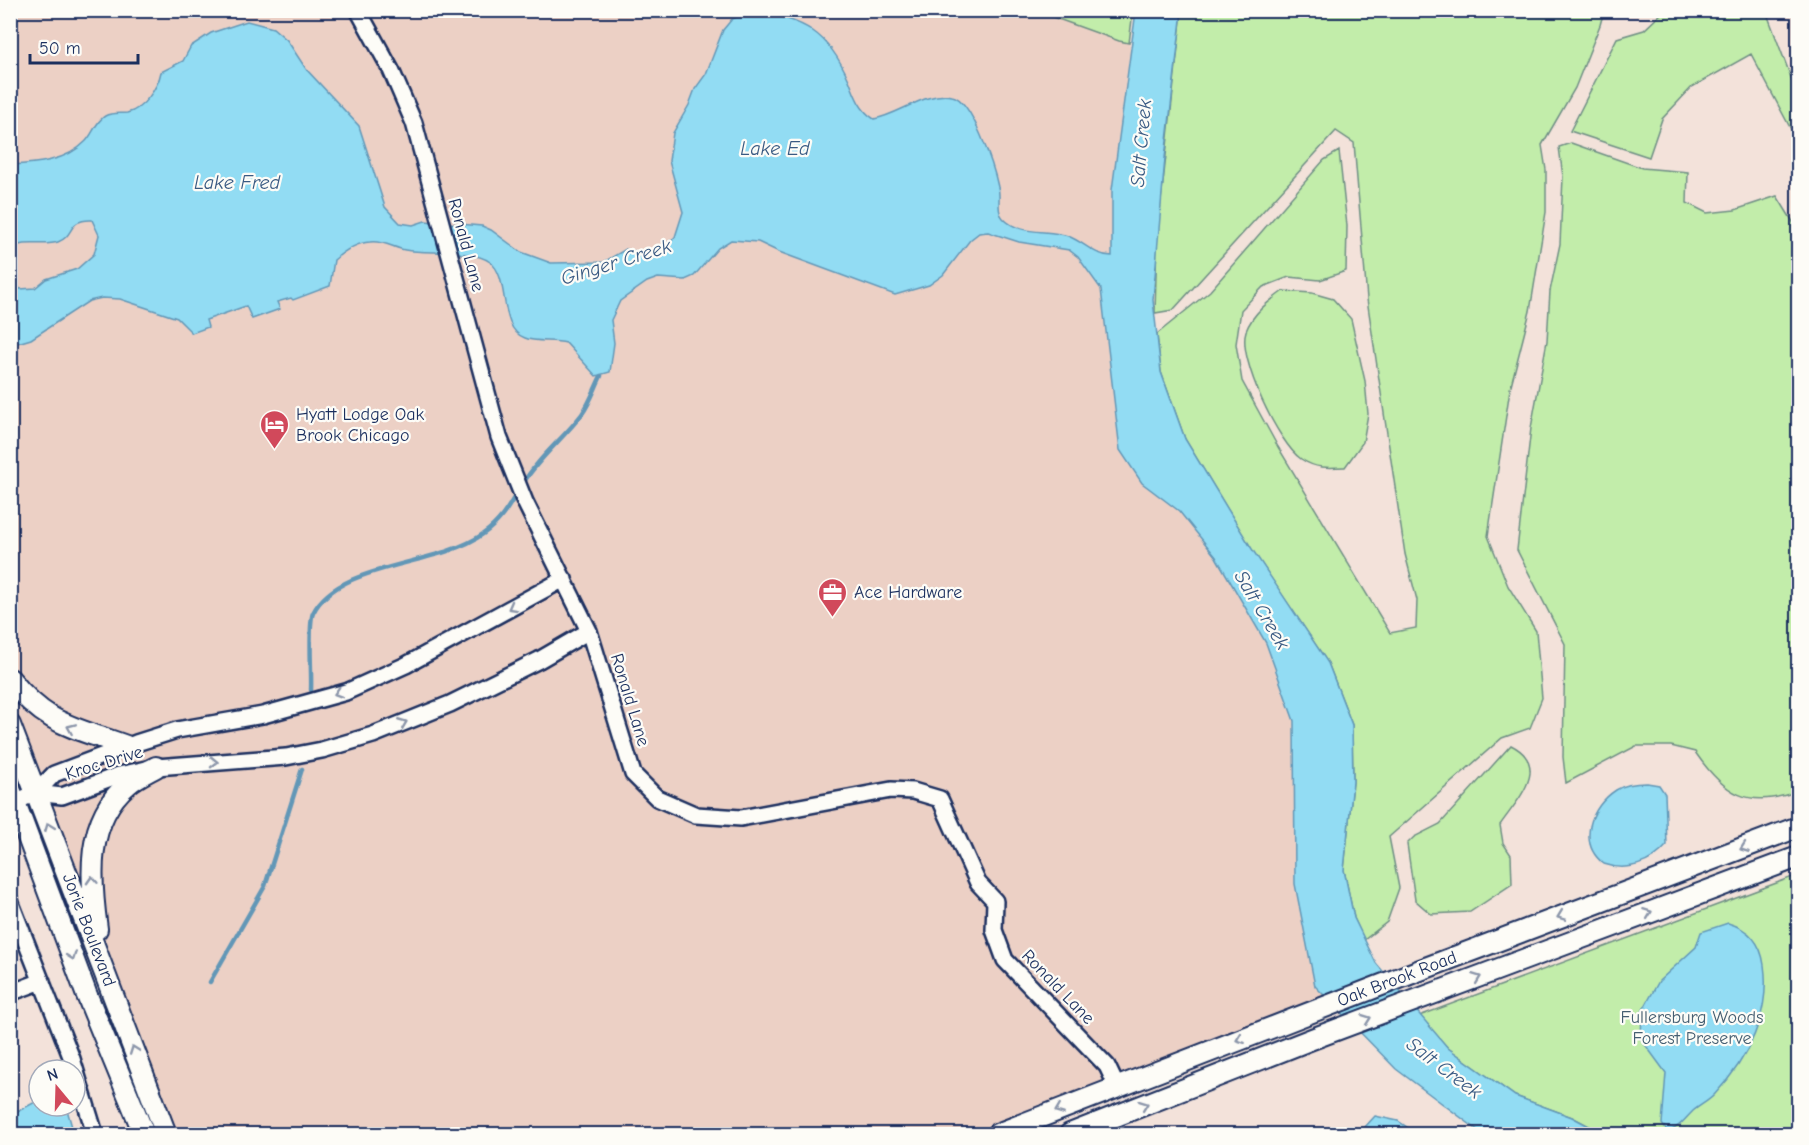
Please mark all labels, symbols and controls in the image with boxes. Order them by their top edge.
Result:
scale bar [30,27,138,65]
text: 50 m [39,38,81,59]
water label: Salt Creek [1126,98,1156,188]
water label: Lake Ed [740,137,811,160]
water label: Lake Fred [194,171,281,194]
street label: Ronald Lane [443,196,489,294]
water label: Ginger Creek [558,234,674,290]
place label: Hyatt Lodge Oak Brook Chicago [296,404,425,446]
hotel icon: Hyatt Lodge Oak Brook Chicago [259,408,291,450]
water label: Salt Creek [1229,566,1295,654]
office icon: Ace Hardware [817,576,849,618]
place label: Ace Hardware [854,582,962,603]
one-way arrow [508,600,519,611]
street label: Ronald Lane [606,651,654,749]
one-way arrow [333,686,344,698]
one-way arrow [397,718,408,730]
one-way arrow [66,723,77,735]
street label: Kroc Drive [63,741,145,785]
one-way arrow [209,756,218,768]
one-way arrow [44,822,56,833]
one-way arrow [1739,840,1750,853]
street label: Jorie Boulevard [58,870,120,990]
one-way arrow [86,875,99,884]
one-way arrow [1642,908,1653,921]
one-way arrow [1556,909,1567,921]
street label: Ronald Lane [1017,945,1099,1029]
street label: Oak Brook Road [1334,947,1460,1011]
one-way arrow [65,949,77,960]
one-way arrow [1471,973,1482,986]
park label: Fullersburg Woods Forest Preserve [1620,1007,1764,1049]
one-way arrow [1361,1014,1372,1026]
one-way arrow [1235,1032,1246,1044]
water label: Salt Creek [1402,1032,1486,1104]
one-way arrow [129,1045,142,1056]
north arrow [27,1058,87,1118]
text: N [45,1065,60,1085]
one-way arrow [1138,1100,1149,1113]
one-way arrow [1054,1103,1065,1115]

